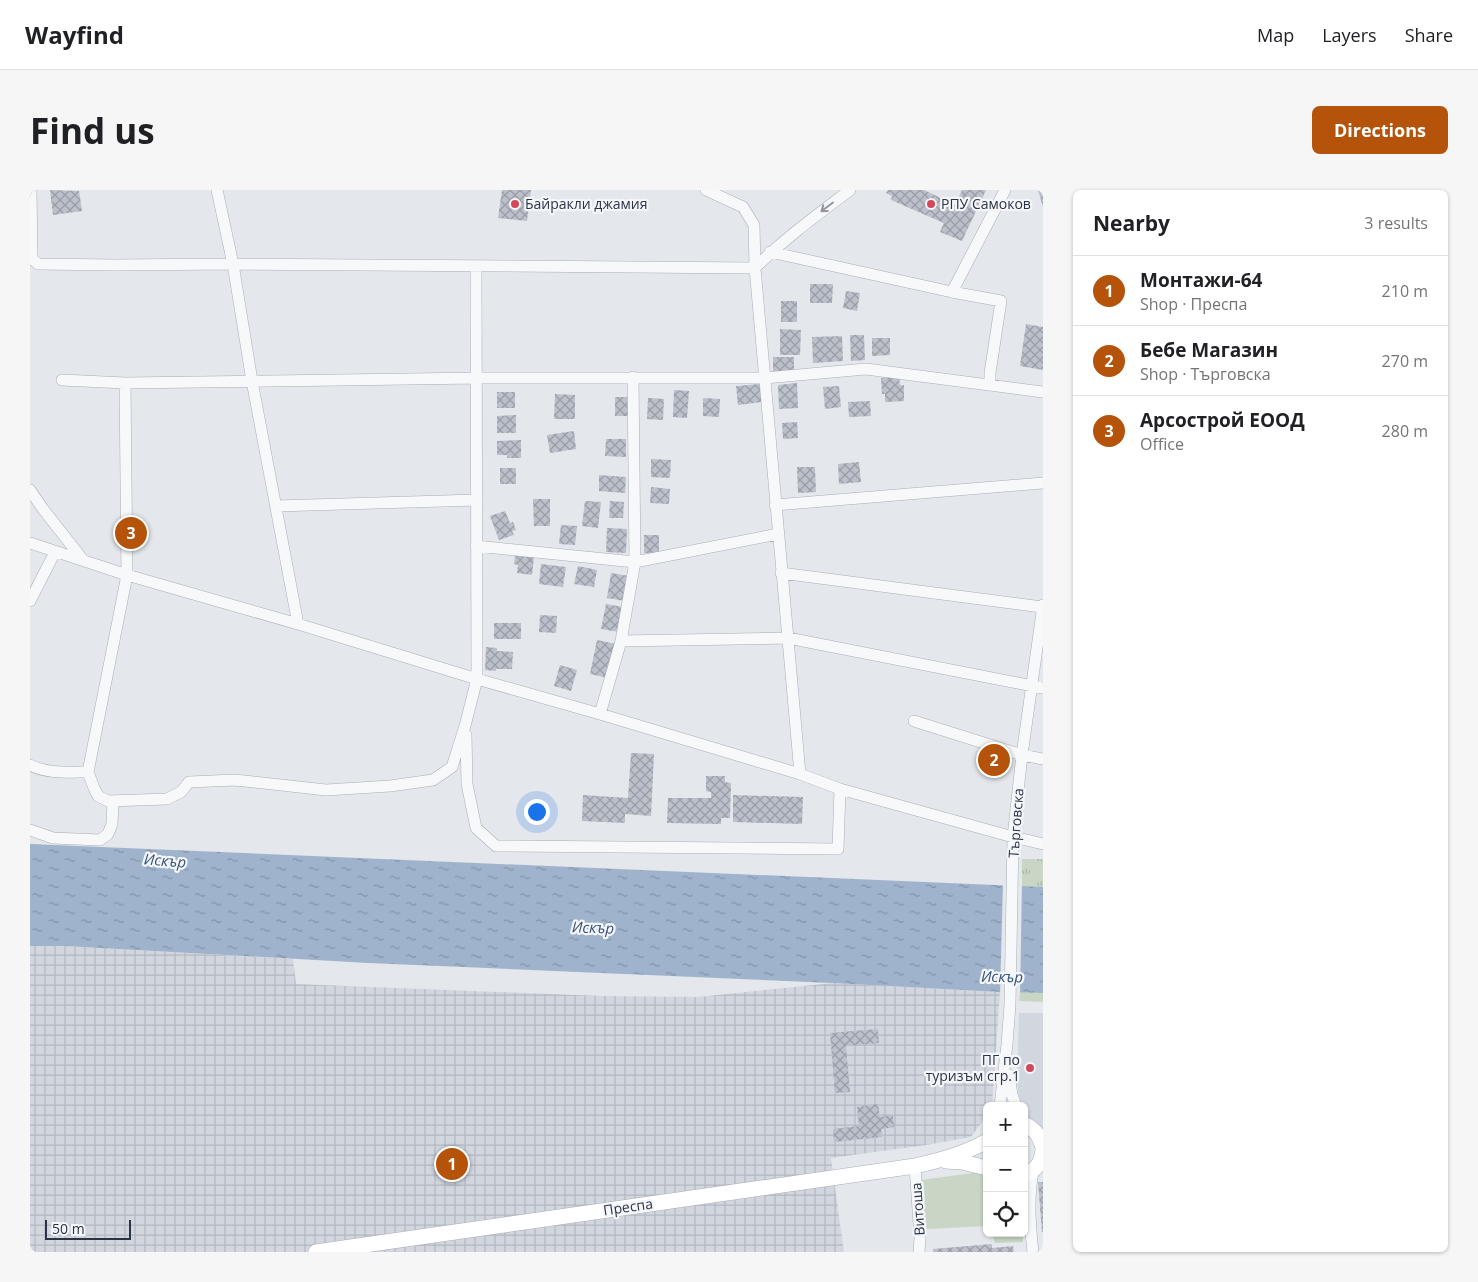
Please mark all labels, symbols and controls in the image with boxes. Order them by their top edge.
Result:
text: Wayfind [25,18,124,51]
text: Map [1257,23,1294,47]
text: Layers [1322,23,1377,47]
text: Share [1405,23,1453,47]
button: Directions [1312,106,1448,154]
text: Find us [30,107,155,154]
place label: Байракли джамия [525,194,647,213]
place label: РПУ Самоков [941,194,1031,213]
marker: Байракли джамия [509,198,521,210]
marker: РПУ Самоков [925,198,937,210]
one-way arrow [821,201,834,212]
text: Nearby [1093,209,1170,237]
text: 3 results [1364,212,1428,234]
text: Монтажи-64 [1140,267,1262,293]
text: 1 [1104,280,1114,302]
text: 210 m [1382,280,1428,302]
text: Shop · Преспа [1140,293,1247,315]
text: Бебе Магазин [1140,337,1278,363]
text: 2 [1104,350,1114,372]
text: 270 m [1382,350,1428,372]
text: Shop · Търговска [1140,363,1271,385]
text: Арсострой ЕООД [1140,407,1305,433]
text: 3 [1104,420,1114,442]
text: 280 m [1382,420,1428,442]
text: Office [1140,433,1184,455]
pin: 3 [115,514,147,552]
pin: 2 [978,741,1010,779]
street label: Търговска [1004,787,1027,859]
your location [524,799,550,825]
water label: Искър [143,848,187,872]
water label: Искър [572,916,614,938]
water label: Искър [981,966,1023,986]
place label: ПГ по туризъм сгр.1 [926,1050,1020,1085]
marker: ПГ по туризъм сгр.1 [1024,1062,1036,1074]
map controls [983,1102,1028,1237]
button: + [983,1102,1028,1147]
pin: 1 [436,1145,468,1183]
button: − [983,1147,1028,1192]
street label: Витоша [906,1182,929,1236]
button: locate [983,1192,1028,1237]
street label: Преспа [602,1194,654,1219]
scale bar [45,1217,131,1240]
text: 50 m [52,1219,85,1238]

